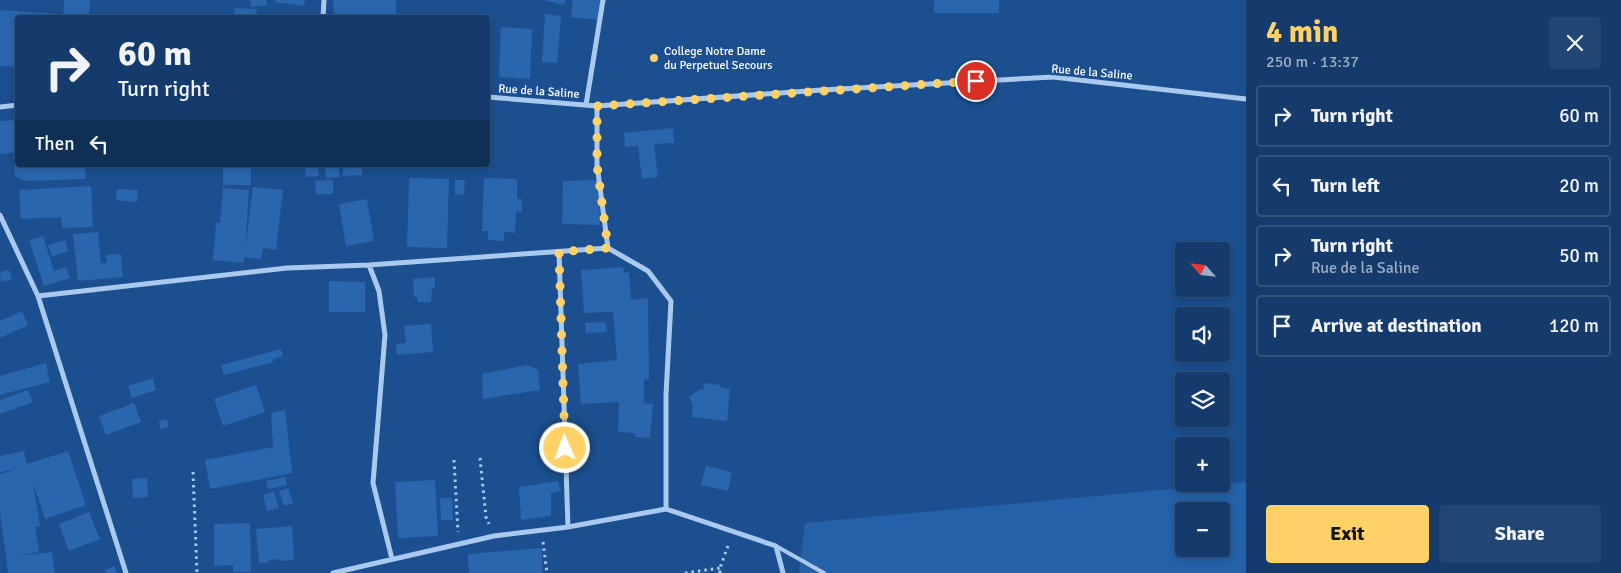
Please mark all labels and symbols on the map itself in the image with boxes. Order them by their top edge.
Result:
place label: College Notre Dame du Perpetuel Secours [664,44,772,73]
marker: College Notre Dame du Perpetuel Secours [648,52,660,64]
pin [955,60,997,102]
street label: Rue de la Saline [1051,61,1133,84]
street label: Rue de la Saline [498,81,580,102]
north arrow [1175,242,1230,298]
position arrow [538,421,590,473]

